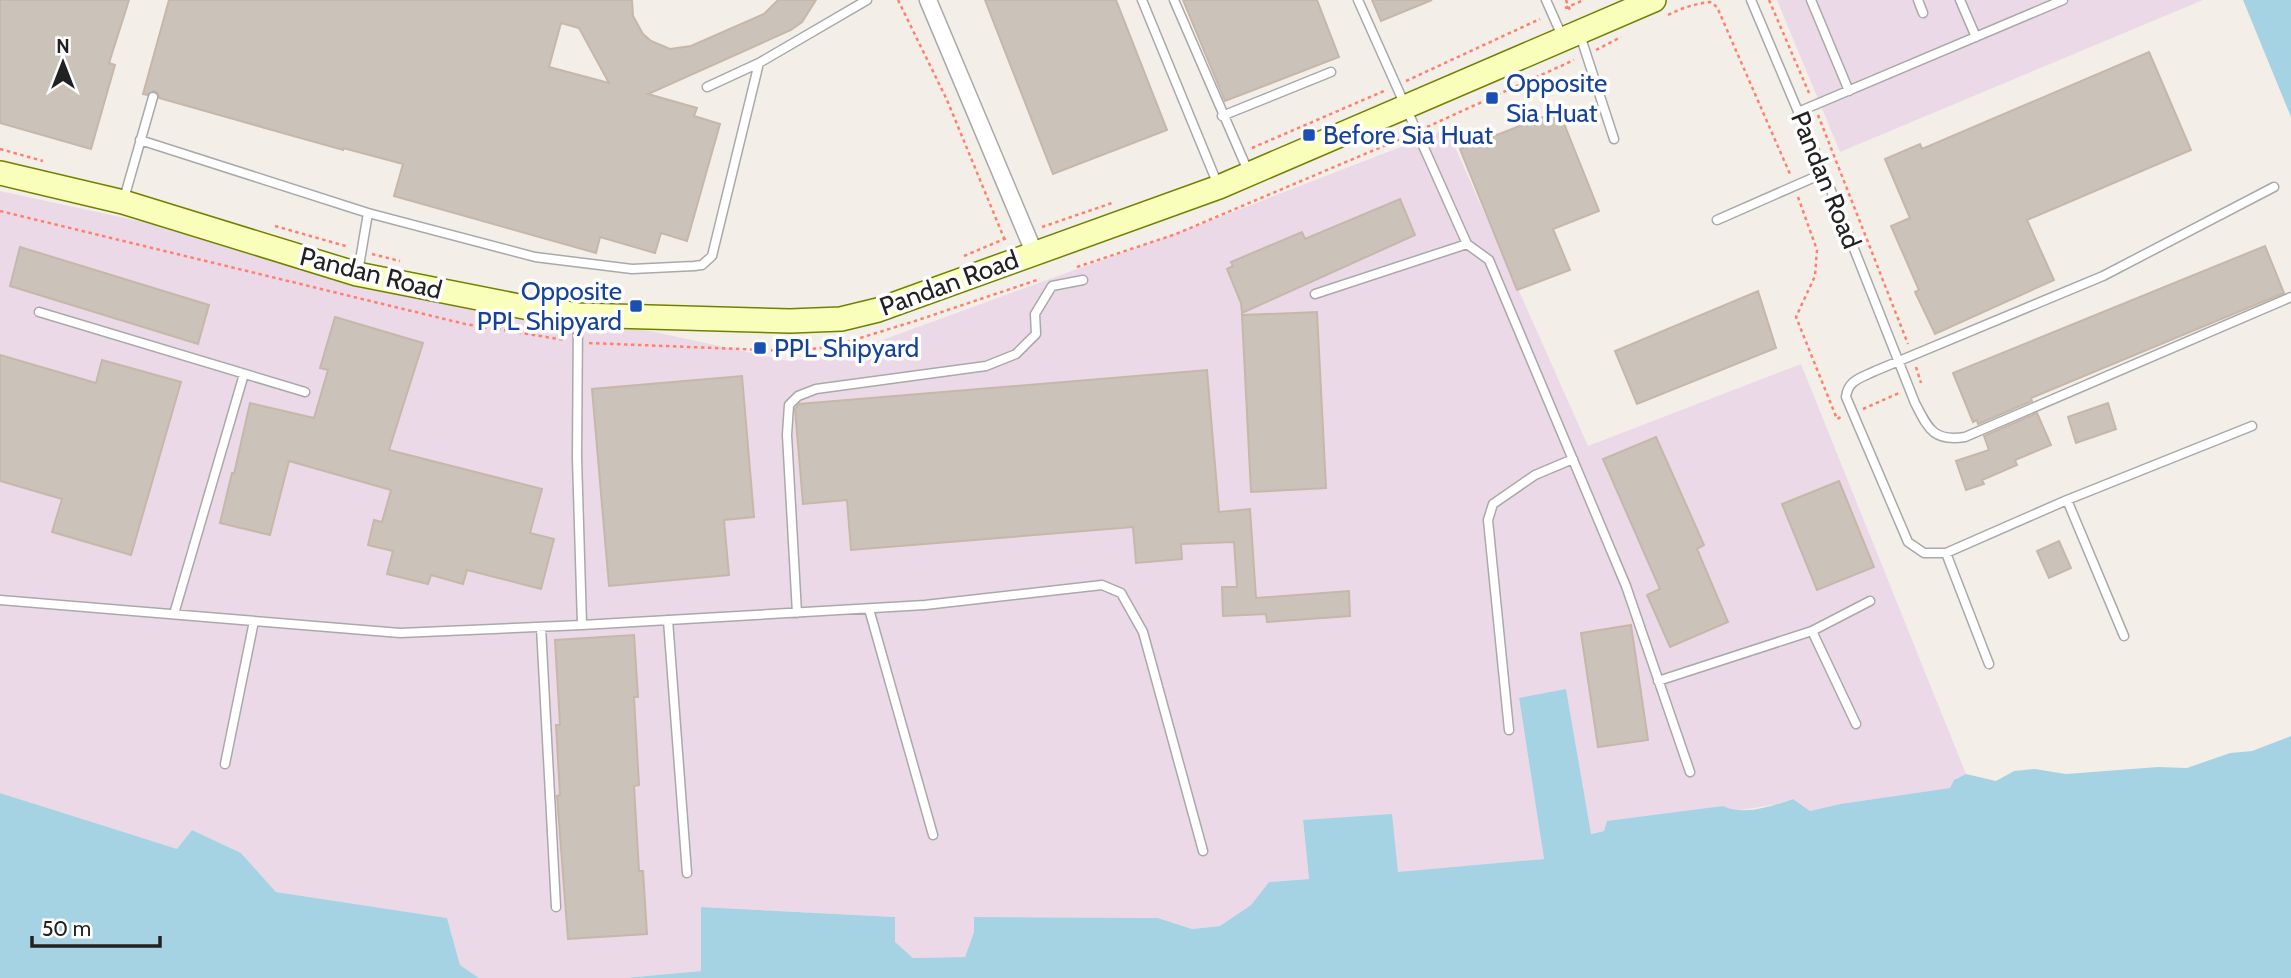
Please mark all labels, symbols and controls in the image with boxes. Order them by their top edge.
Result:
north arrow [28,28,98,98]
text: N [56,35,70,58]
place label: Opposite Sia Huat [1506,67,1607,129]
marker: Opposite Sia Huat [1484,90,1500,106]
street label: Pandan Road [1784,107,1868,253]
place label: Before Sia Huat [1323,119,1493,151]
marker: Before Sia Huat [1301,127,1317,143]
street label: Pandan Road [297,240,445,306]
street label: Pandan Road [875,243,1023,323]
place label: Opposite PPL Shipyard [477,275,622,337]
marker: Opposite PPL Shipyard [628,298,644,314]
place label: PPL Shipyard [774,332,919,364]
marker: PPL Shipyard [752,340,768,356]
scale bar [32,904,159,948]
text: 50 m [42,916,91,941]

